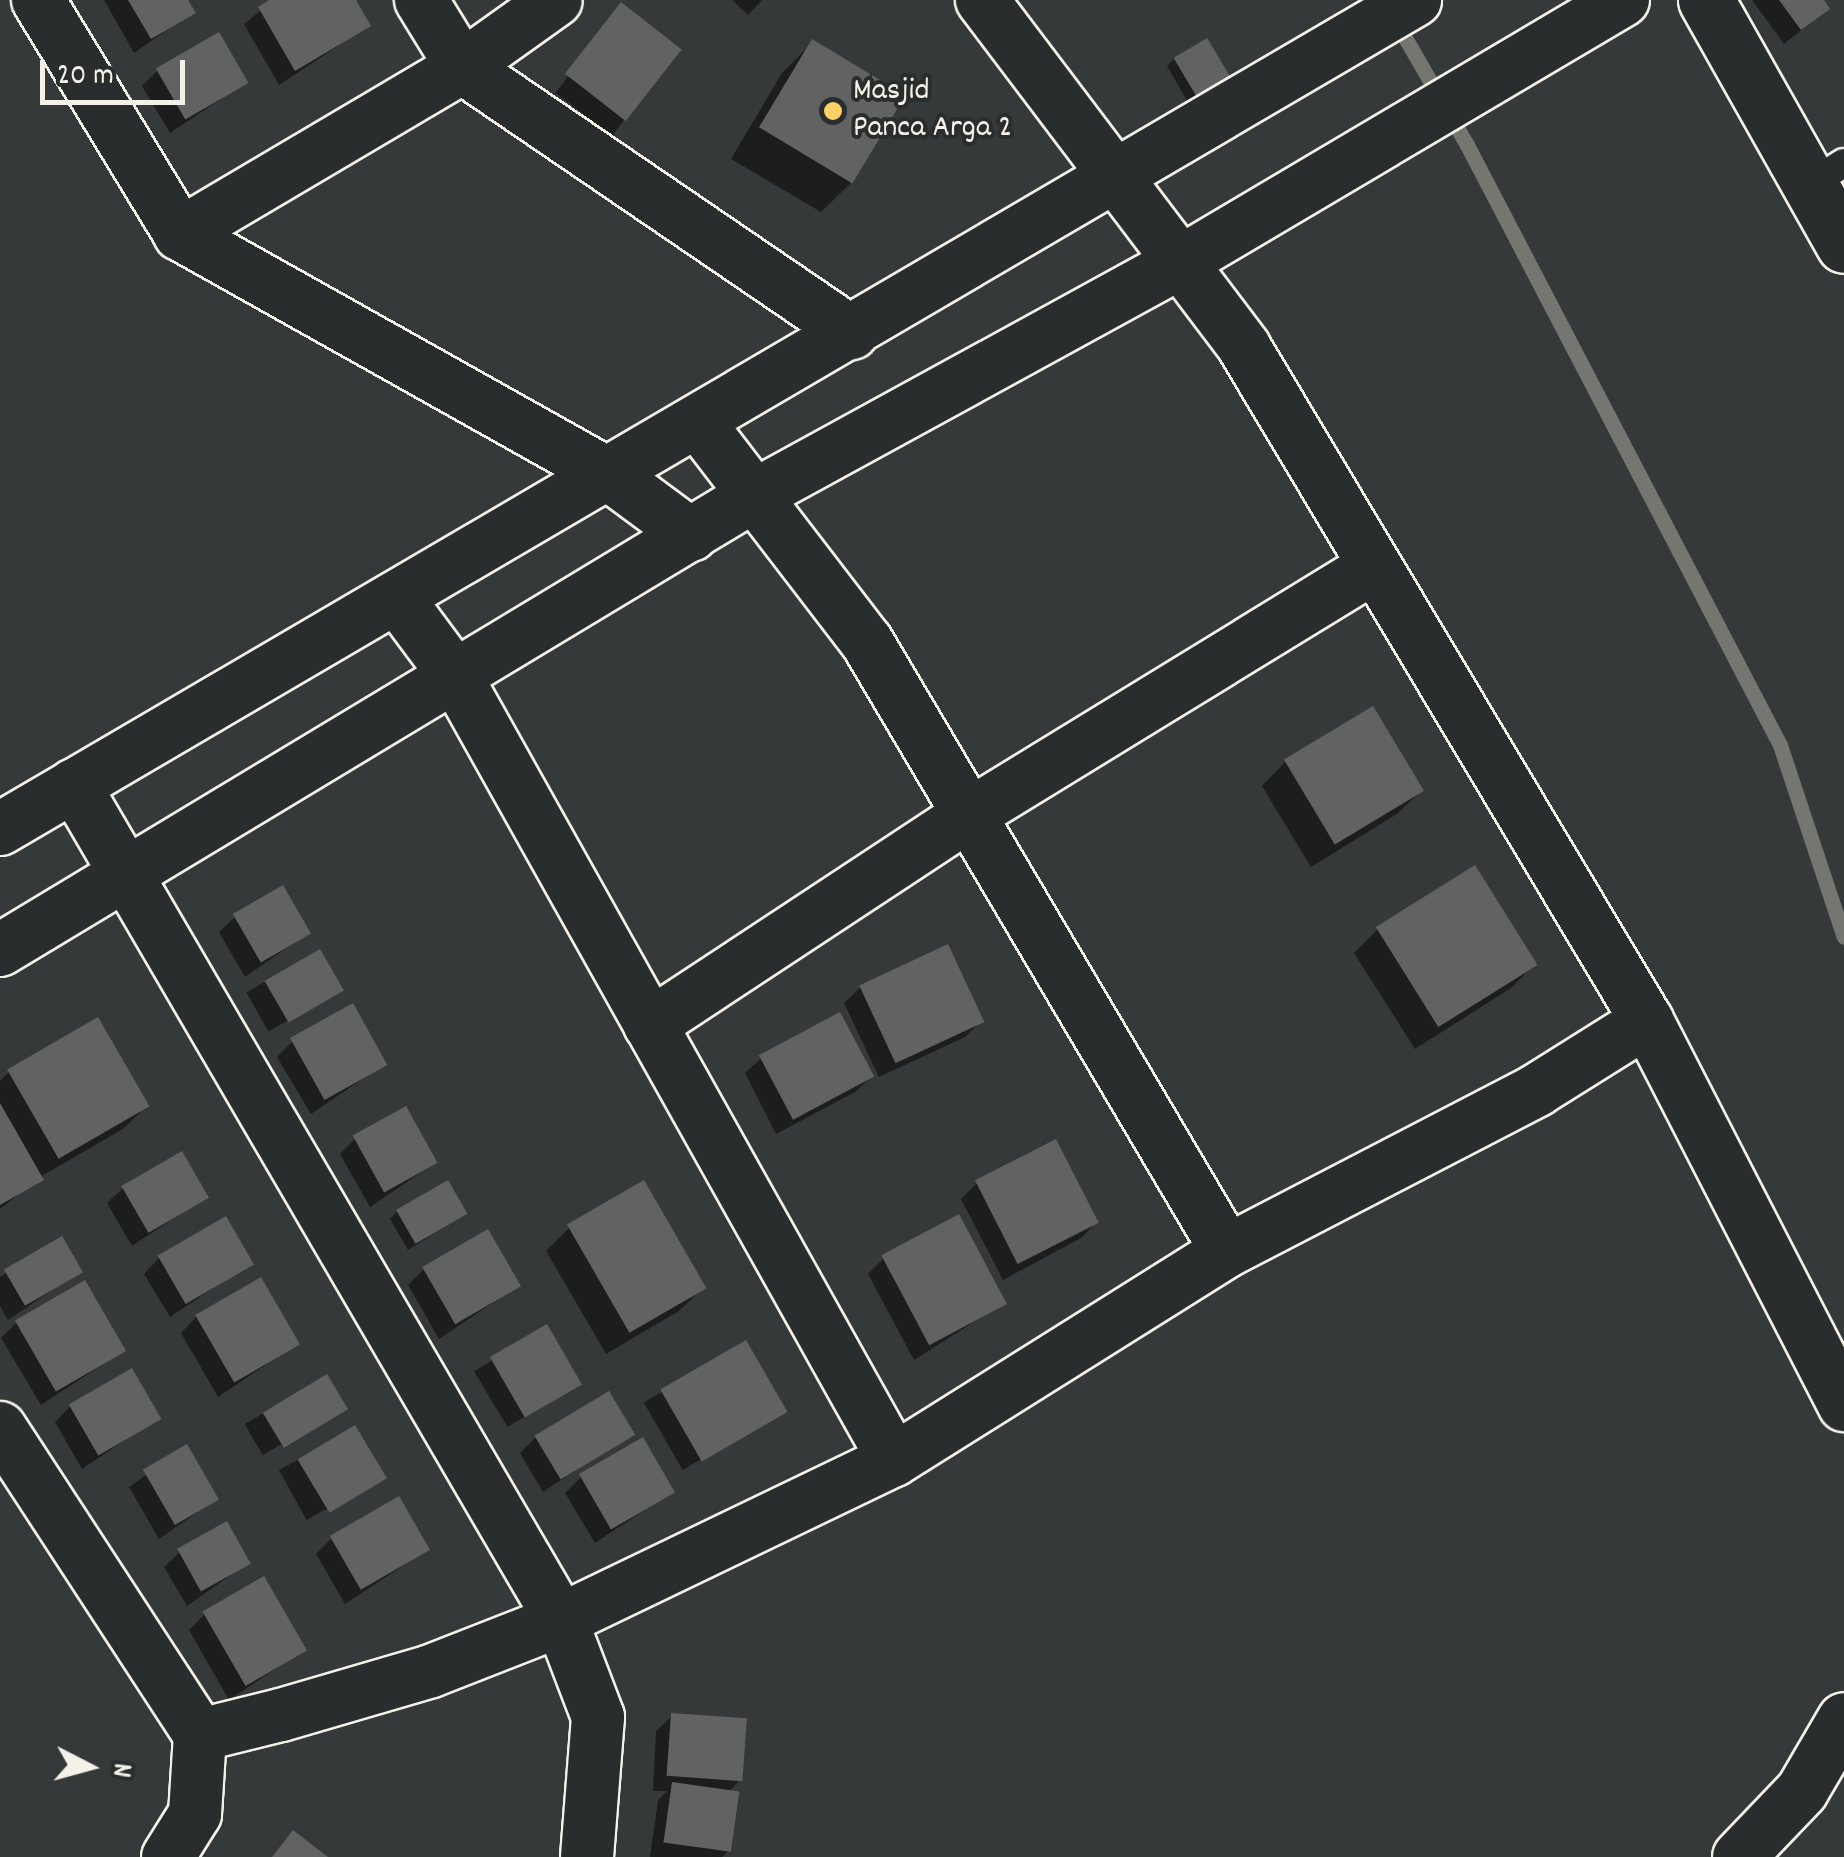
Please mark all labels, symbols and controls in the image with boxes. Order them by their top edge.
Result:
scale bar [45,40,190,102]
text: 20 m [57,56,114,99]
place label: Masjid Panca Arga 2 [853,74,1012,149]
marker: Masjid Panca Arga 2 [822,100,844,122]
north arrow [40,1717,140,1817]
text: N [99,1761,140,1779]

